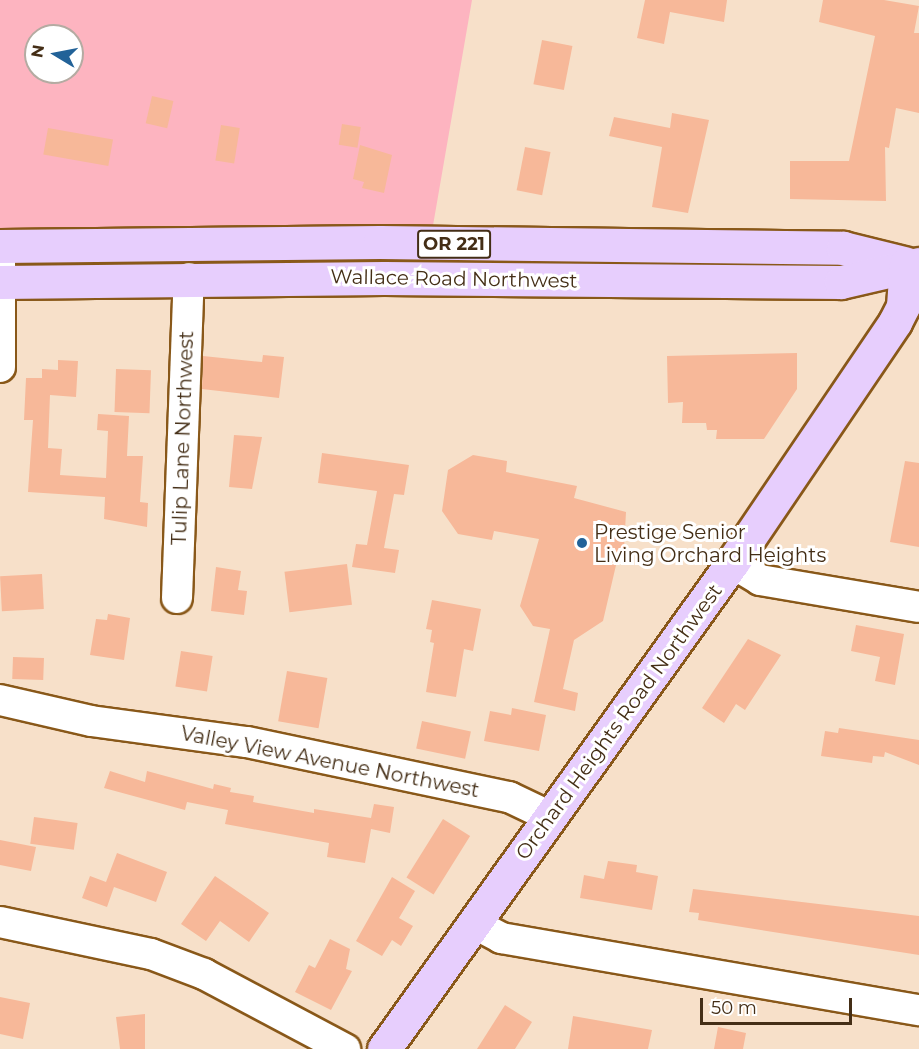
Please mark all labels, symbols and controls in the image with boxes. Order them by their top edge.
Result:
north arrow [24,24,84,84]
text: N [27,43,48,59]
road number: OR 221 [416,229,492,259]
street label: Wallace Road Northwest [330,265,578,293]
street label: Tulip Lane Northwest [167,330,199,546]
place label: Prestige Senior Living Orchard Heights [594,520,826,567]
marker: Prestige Senior Living Orchard Heights [575,536,589,550]
street label: Orchard Heights Road Northwest [511,579,727,865]
street label: Valley View Avenue Northwest [179,721,481,803]
scale bar [703,986,854,1024]
text: 50 m [711,997,757,1019]

